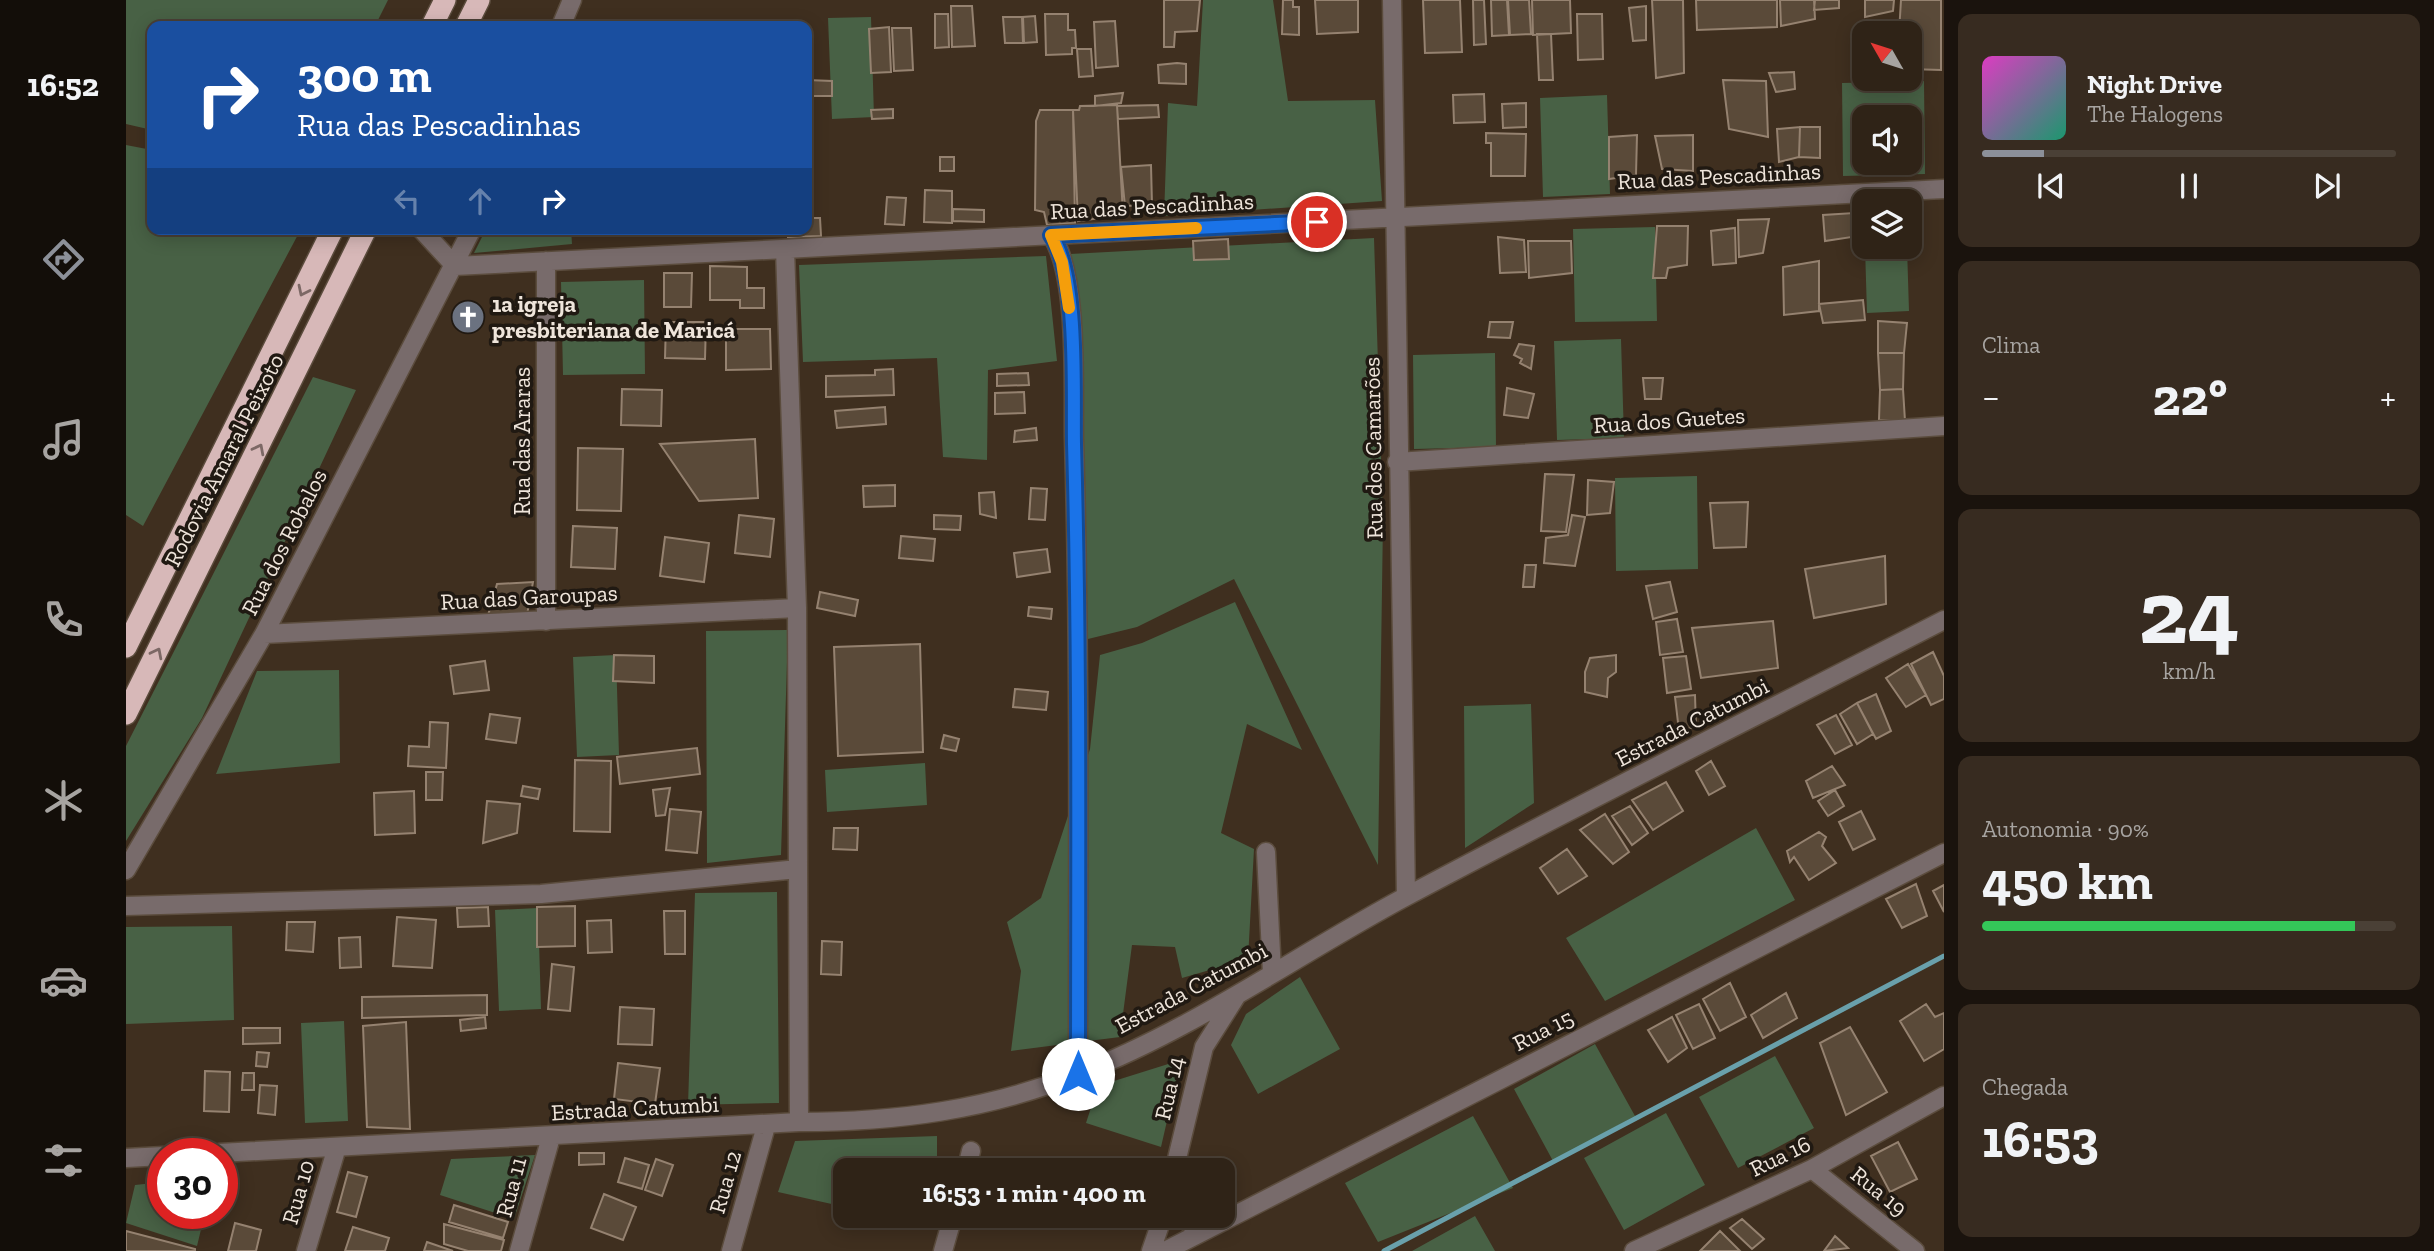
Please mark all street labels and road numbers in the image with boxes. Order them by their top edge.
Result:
street label: Rua das Pescadinhas [1616,157,1822,195]
street label: Rua das Pescadinhas [1049,187,1255,225]
street label: Rodovia Amaral Peixoto [158,349,290,571]
street label: Rua dos Camarões [1357,357,1389,539]
street label: Rua das Araras [508,367,536,515]
street label: Rua dos Guetes [1592,401,1746,439]
street label: Rua dos Robalos [235,464,333,620]
street label: Rua das Garoupas [440,578,618,616]
street label: Estrada Catumbi [1611,671,1773,773]
street label: Estrada Catumbi [1110,936,1272,1040]
street label: Rua 15 [1508,1003,1578,1057]
street label: Rua 14 [1148,1053,1190,1123]
street label: Estrada Catumbi [550,1090,720,1126]
street label: Rua 16 [1745,1129,1815,1183]
street label: Rua 12 [703,1147,747,1217]
street label: Rua 11 [490,1154,532,1220]
street label: Rua 10 [276,1157,320,1227]
street label: Rua 19 [1845,1160,1913,1222]

